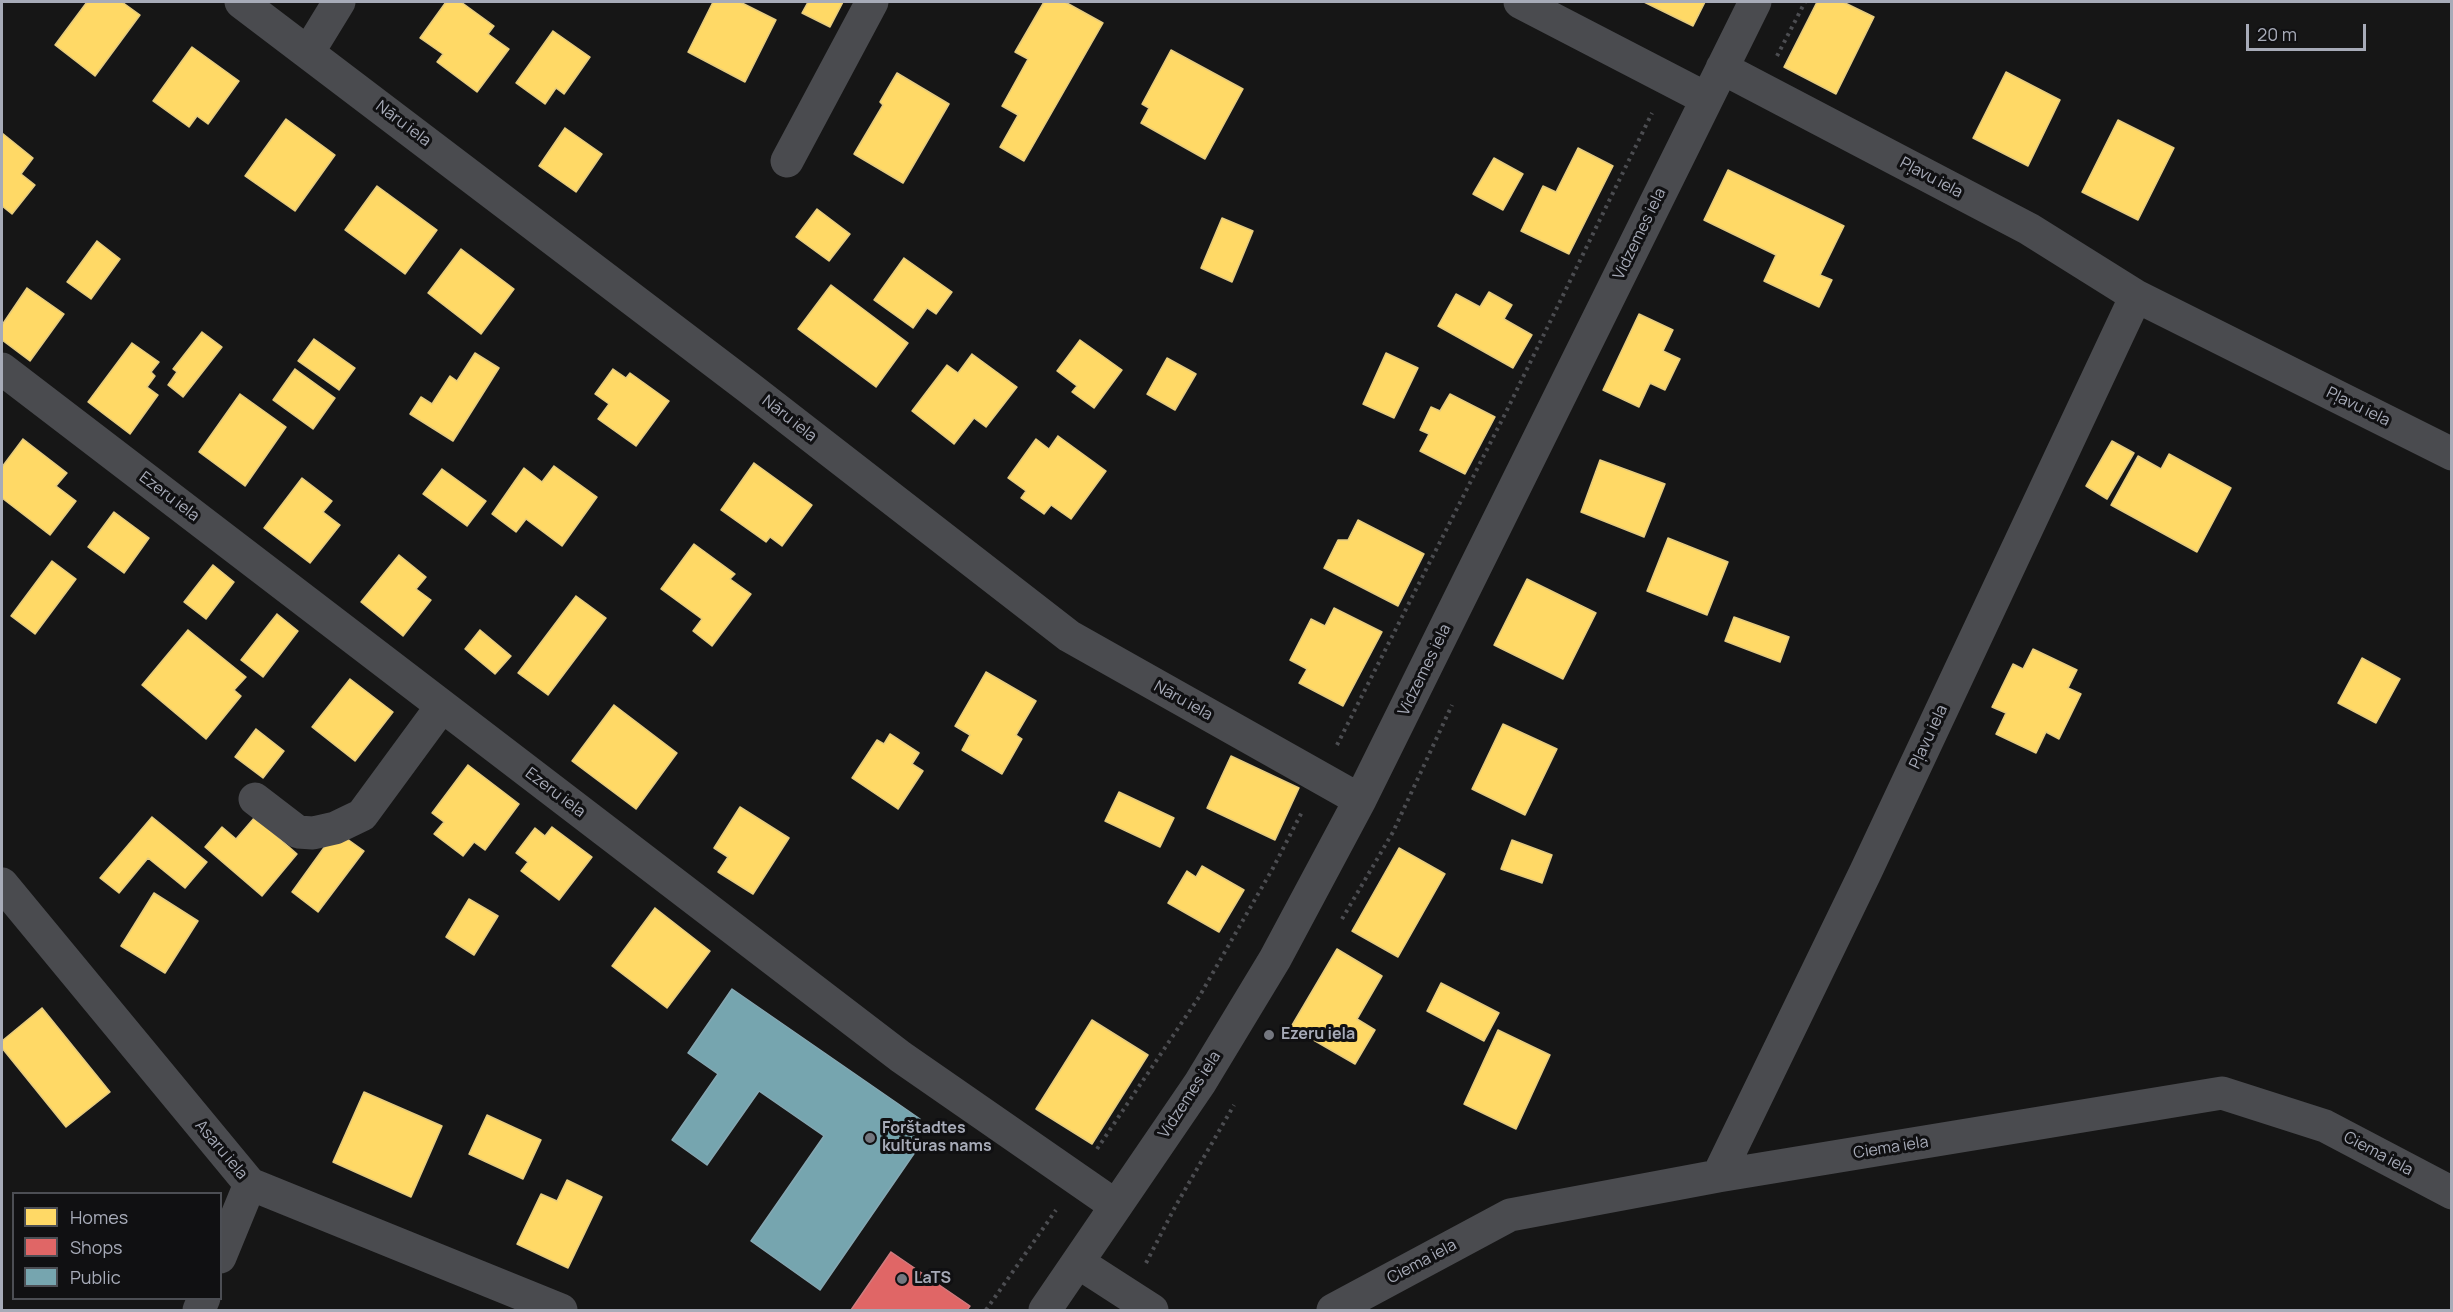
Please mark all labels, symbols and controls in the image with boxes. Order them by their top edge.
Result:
scale bar [2249,12,2369,50]
text: 20 m [2257,22,2297,46]
street label: Nāru iela [372,97,434,151]
street label: Pļavu iela [1896,153,1966,203]
street label: Vidzemes iela [1610,185,1670,283]
street label: Pļavu iela [2323,383,2393,431]
street label: Nāru iela [758,392,820,446]
street label: Ezeru iela [135,468,203,526]
street label: Vidzemes iela [1395,621,1455,719]
street label: Nāru iela [1150,677,1216,725]
street label: Pļavu iela [1906,702,1952,772]
street label: Ezeru iela [521,764,589,822]
place label: Ezeru iela [1281,1025,1355,1045]
marker: Ezeru iela [1262,1028,1276,1042]
street label: Vidzemes iela [1155,1048,1225,1142]
street label: Asaru iela [191,1116,251,1184]
place label: Forštadtes kultūras nams [882,1119,992,1157]
street label: Ciema iela [2340,1128,2416,1180]
marker: Forštadtes kultūras nams [863,1131,877,1145]
street label: Ciema iela [1852,1133,1930,1163]
legend [12,1192,222,1300]
text: Homes [70,1205,128,1229]
text: Shops [70,1235,122,1259]
street label: Ciema iela [1384,1236,1460,1288]
text: Public [70,1265,121,1289]
place label: LaTS [914,1269,951,1289]
marker: LaTS [895,1272,909,1286]

